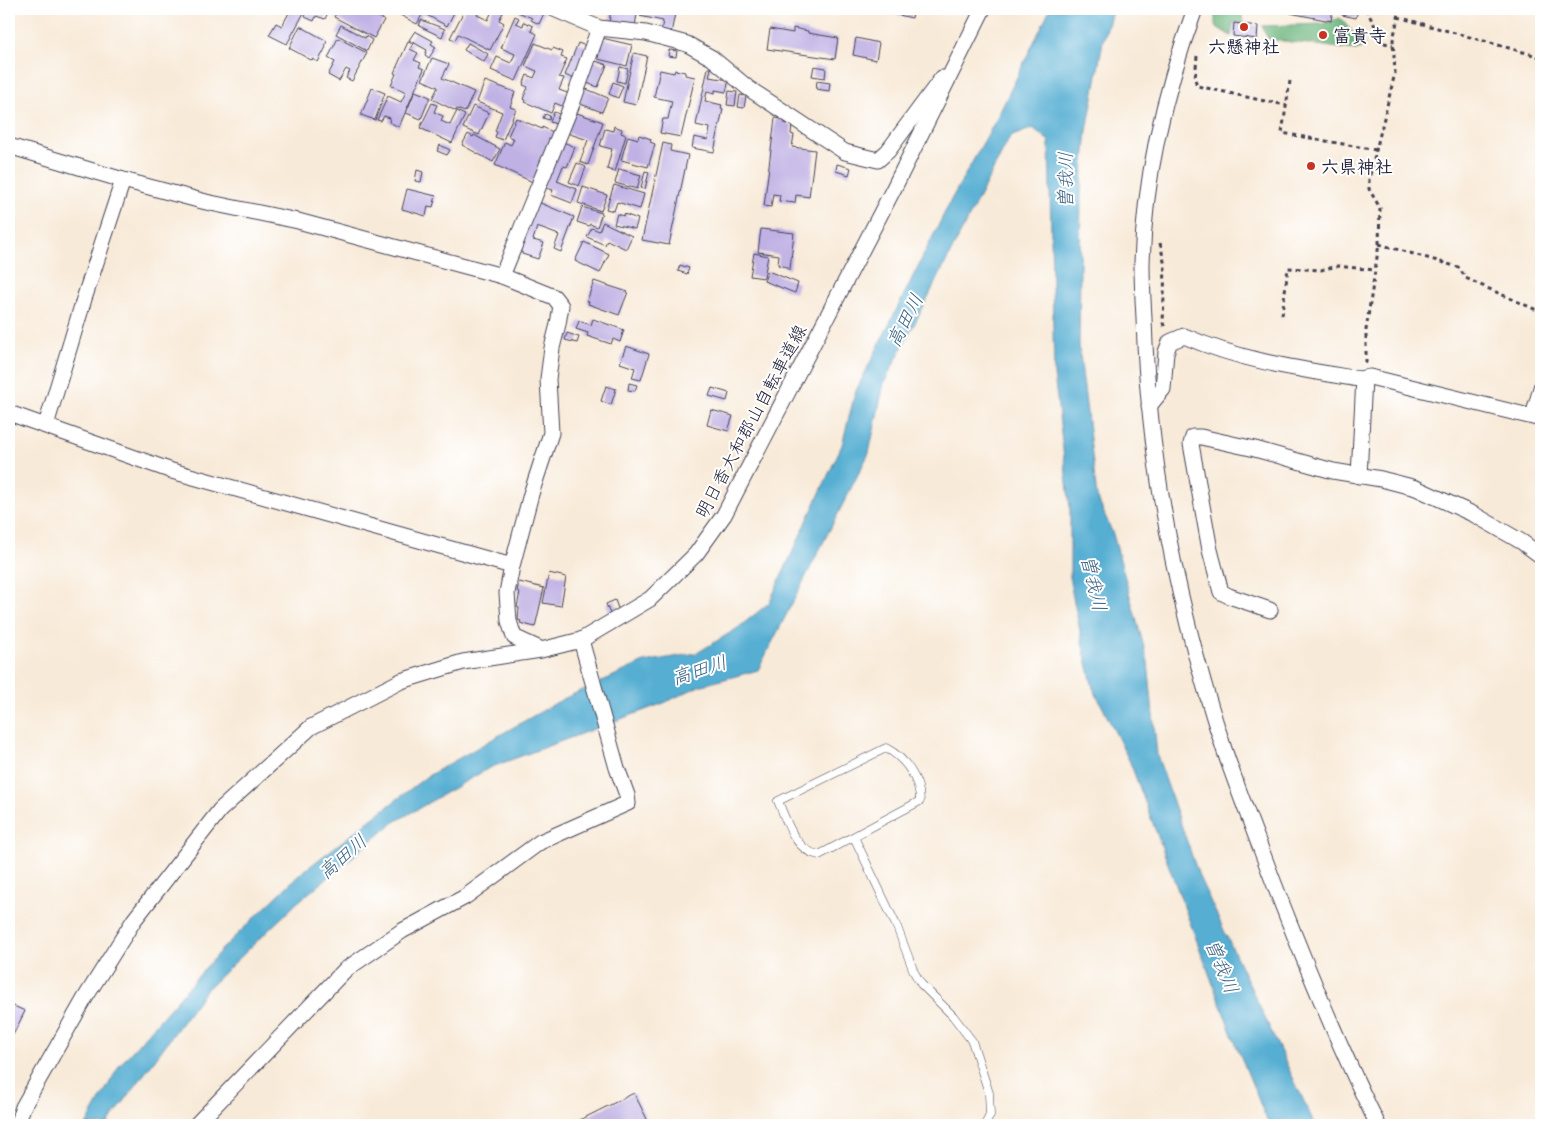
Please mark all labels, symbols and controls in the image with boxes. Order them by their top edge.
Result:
marker: 六懸神社 [1238,21,1250,33]
place label: 富貴寺 [1333,23,1387,47]
marker: 富貴寺 [1317,29,1329,41]
place label: 六懸神社 [1208,34,1280,58]
water label: 曽我川 [1052,151,1077,209]
place label: 六県神社 [1321,154,1393,178]
marker: 六県神社 [1305,160,1317,172]
water label: 高田川 [880,289,928,351]
street label: 明日香大和郡山自転車道線 [689,320,811,522]
water label: 曽我川 [1076,552,1114,614]
water label: 高田川 [668,648,730,690]
water label: 高田川 [312,828,372,884]
water label: 曽我川 [1201,935,1245,997]

